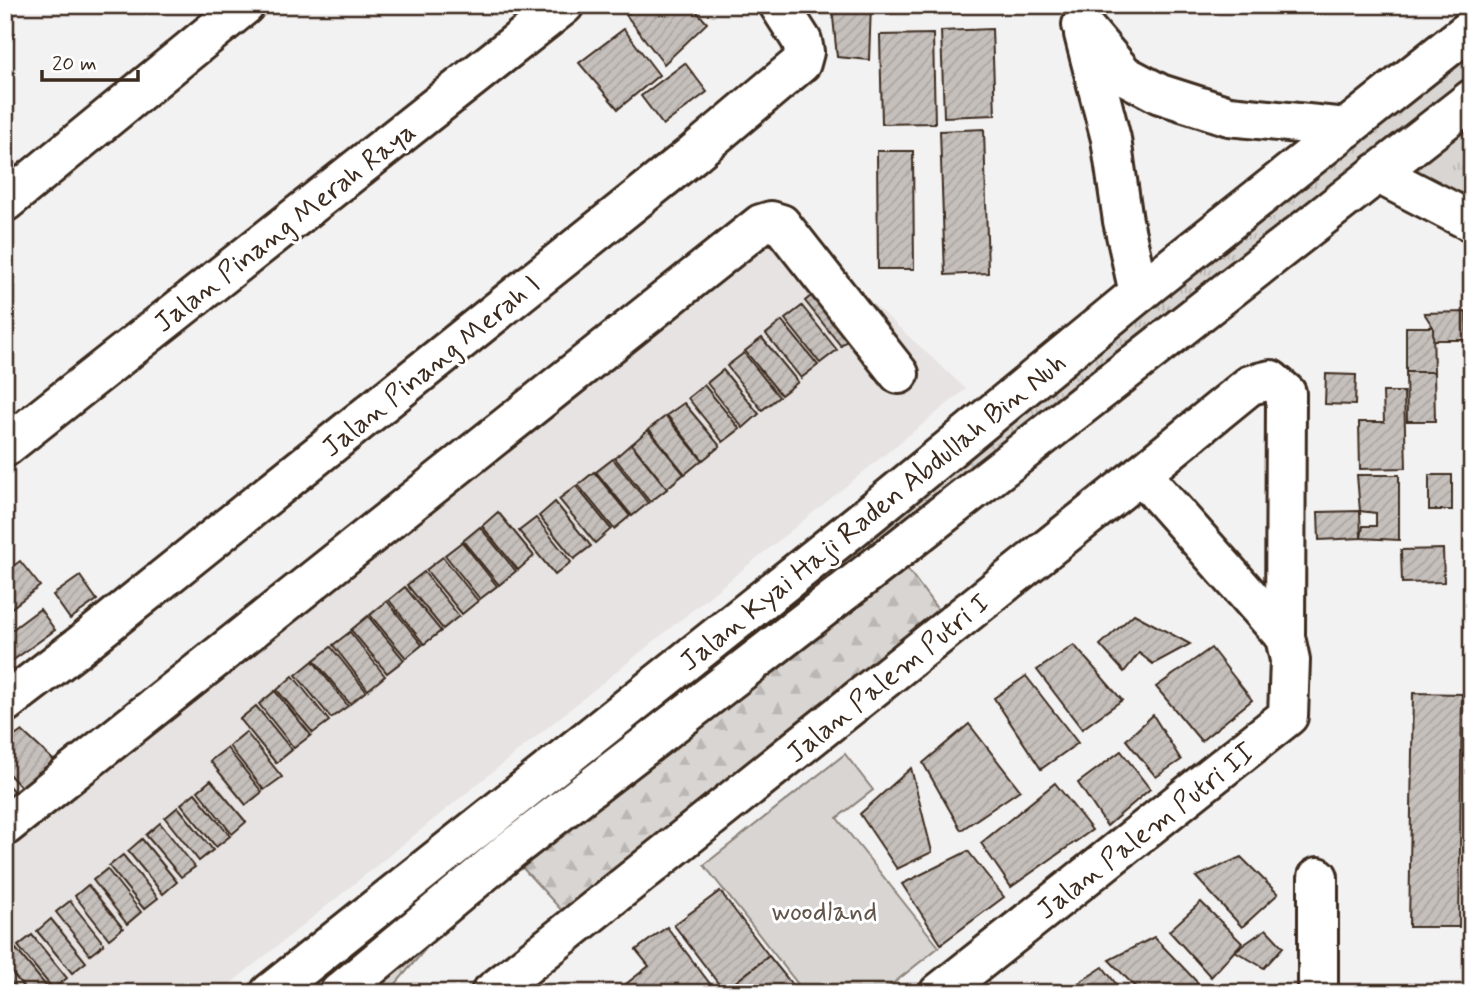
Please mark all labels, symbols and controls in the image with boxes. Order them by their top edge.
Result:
scale bar [42,38,138,82]
text: 20 m [52,50,97,78]
street label: Jalan Pinang Merah Raya [147,114,424,342]
street label: Jalan Pinang Merah I [315,267,549,467]
street label: Jalan Kyai Haji Raden Abdullah Bin Nuh [673,345,1074,681]
street label: Jalan Palem Putri I [779,585,998,772]
street label: Jalan Palem Putri II [1030,735,1263,929]
park label: woodland [771,894,877,931]

